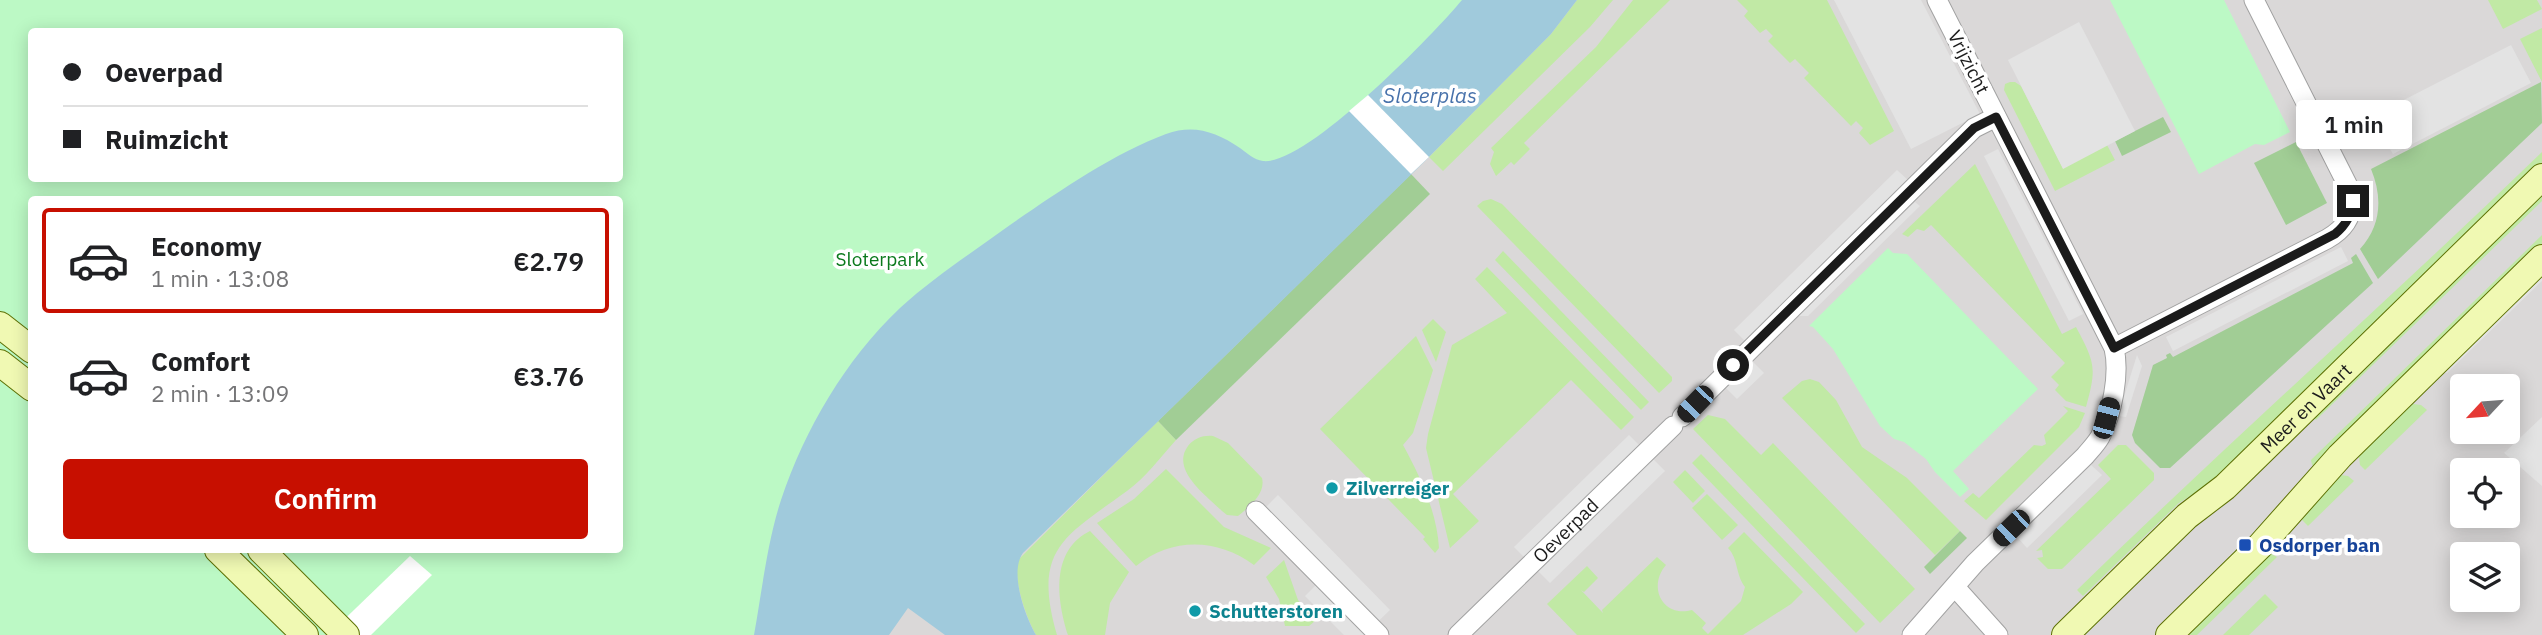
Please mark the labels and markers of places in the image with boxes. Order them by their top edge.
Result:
place label: Zilverreiger [1346,476,1450,500]
marker: Zilverreiger [1324,480,1340,496]
place label: Osdorper ban [2259,533,2380,557]
marker: Osdorper ban [2237,537,2253,553]
place label: Schutterstoren [1209,599,1343,623]
marker: Schutterstoren [1187,603,1203,619]

